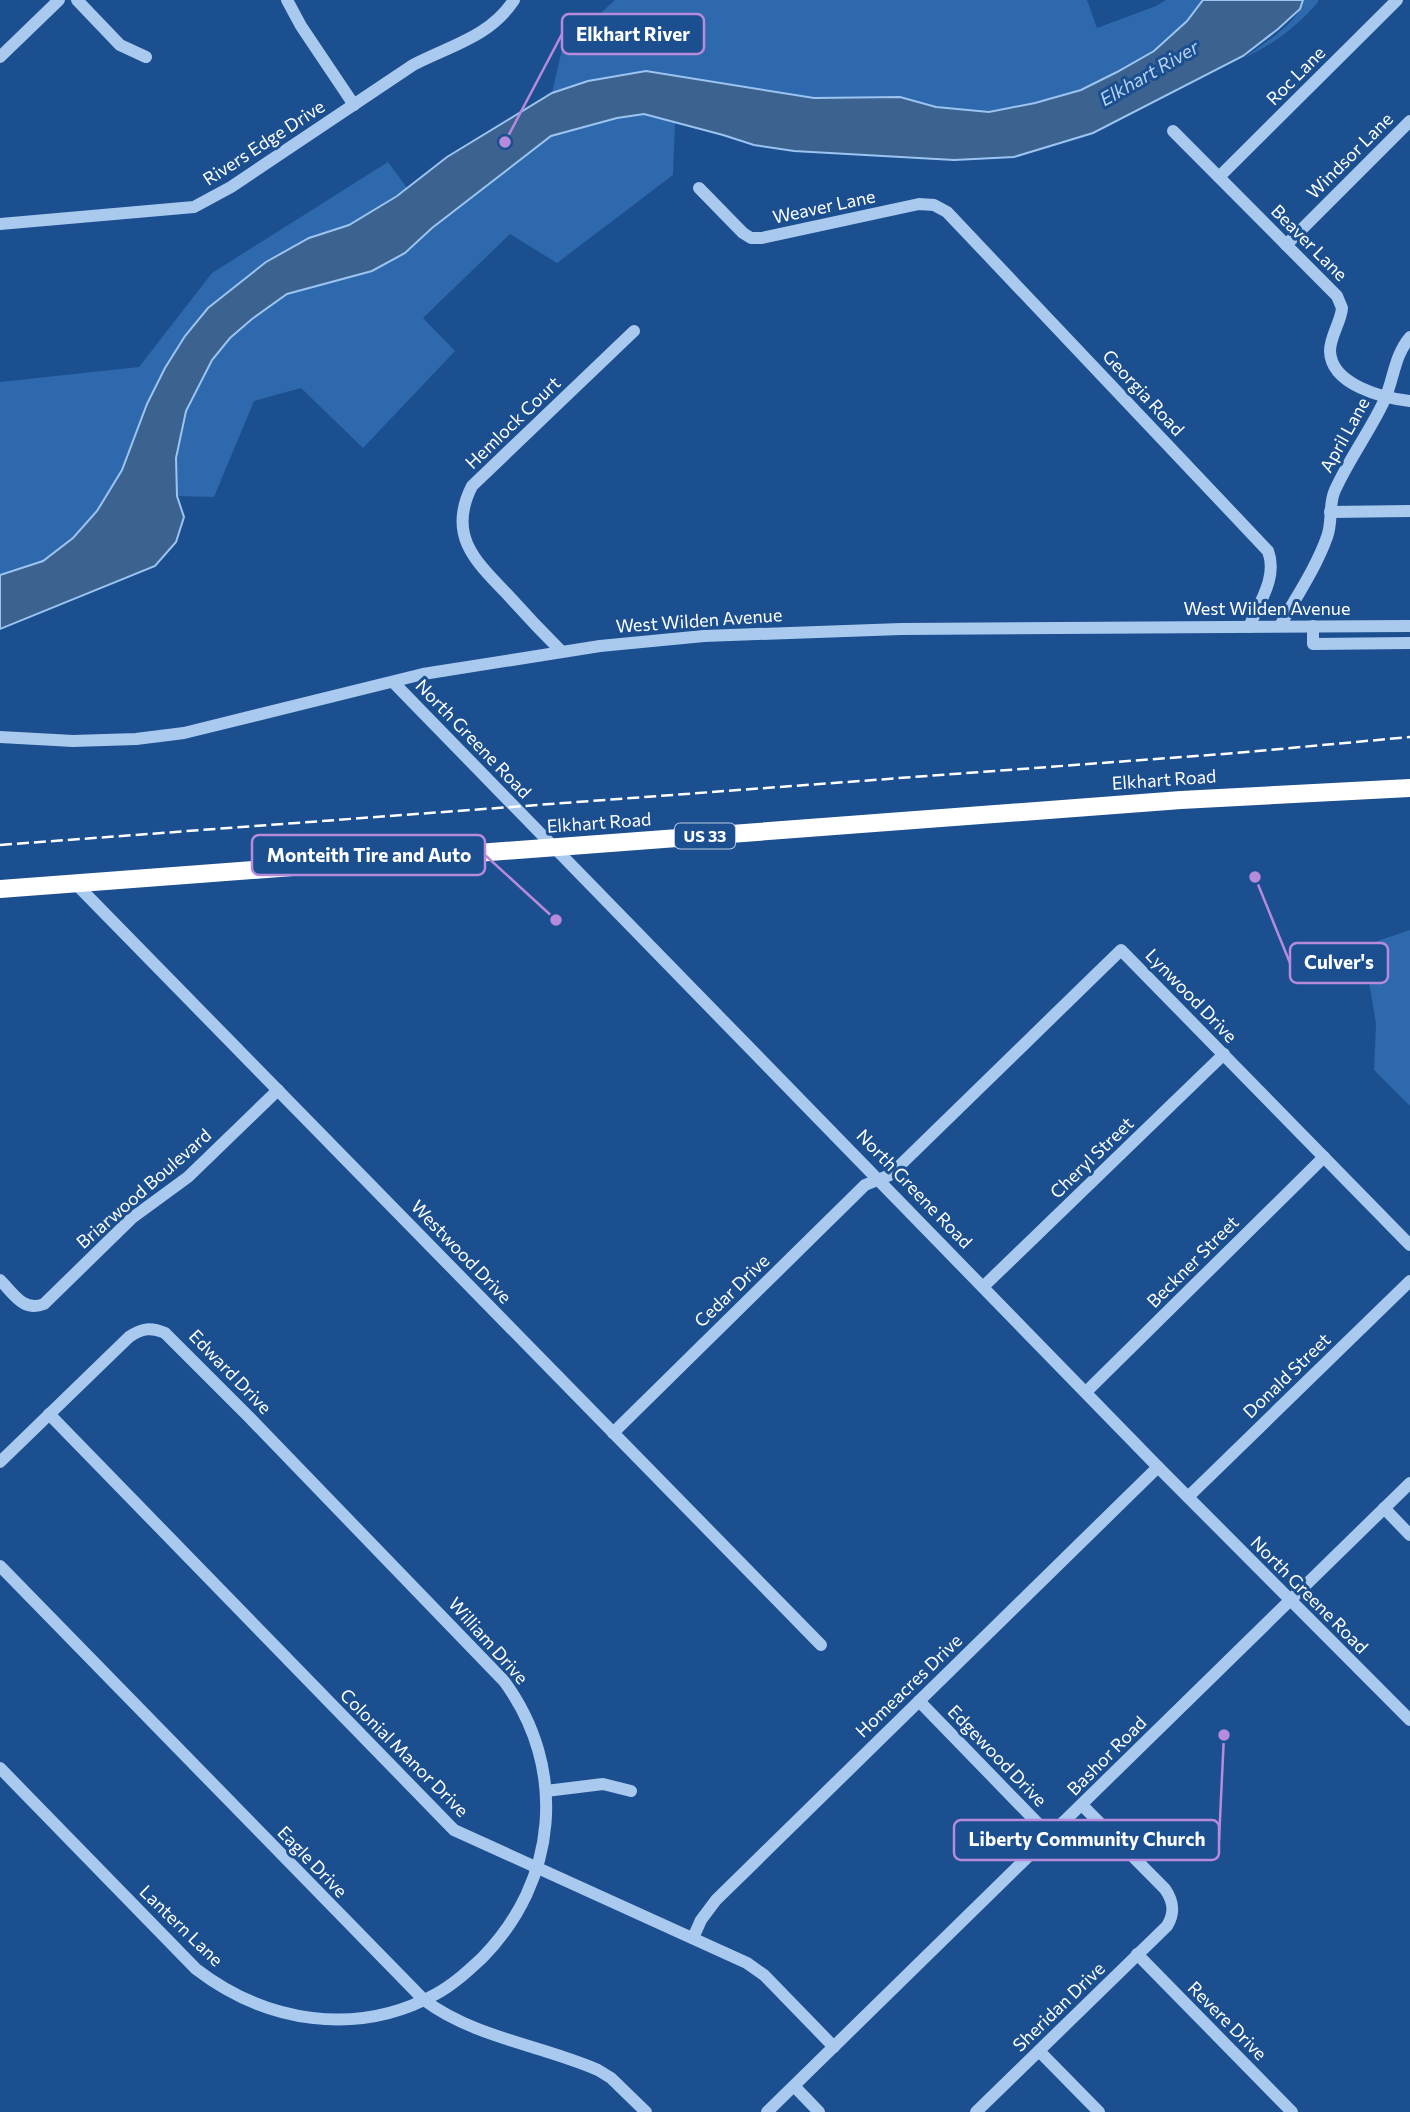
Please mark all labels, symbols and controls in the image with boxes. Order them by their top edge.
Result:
callout: Elkhart River [562,14,704,54]
text: Elkhart River [576,22,690,45]
water label: Elkhart River [1095,34,1204,110]
street label: Roc Lane [1261,41,1329,109]
street label: Rivers Edge Drive [198,95,328,190]
street label: Windsor Lane [1302,108,1397,203]
street label: Weaver Lane [770,184,877,228]
street label: Beaver Lane [1267,200,1352,285]
street label: Georgia Road [1098,345,1189,440]
street label: Hemlock Court [460,371,564,473]
street label: April Lane [1315,393,1374,476]
street label: West Wilden Avenue [1184,597,1350,619]
street label: West Wilden Avenue [615,603,783,637]
street label: North Greene Road [411,674,536,802]
street label: Elkhart Road [1111,764,1217,794]
street label: Elkhart Road [546,807,652,837]
road number: US 33 [675,824,735,848]
callout: Monteith Tire and Auto [252,835,485,875]
text: Monteith Tire and Auto [267,843,471,866]
callout: Culver's [1290,943,1388,983]
street label: Lynwood Drive [1141,944,1242,1047]
text: Culver's [1304,950,1374,973]
street label: Cheryl Street [1045,1112,1138,1203]
street label: Briarwood Boulevard [71,1124,215,1253]
street label: North Greene Road [852,1124,977,1252]
street label: Westwood Drive [407,1195,517,1308]
street label: Beckner Street [1142,1211,1243,1312]
street label: Cedar Drive [689,1249,773,1331]
street label: Edward Drive [185,1324,276,1418]
street label: Donald Street [1238,1328,1335,1422]
street label: North Greene Road [1246,1531,1373,1658]
street label: William Drive [444,1593,533,1688]
street label: Homeacres Drive [851,1629,966,1742]
street label: Colonial Manor Drive [336,1684,473,1821]
street label: Edgewood Drive [944,1700,1052,1811]
street label: Bashor Road [1062,1711,1150,1799]
callout: Liberty Community Church [954,1820,1219,1860]
street label: Eagle Drive [273,1821,352,1902]
text: Liberty Community Church [969,1827,1205,1850]
street label: Lantern Lane [135,1880,228,1970]
street label: Sheridan Drive [1008,1957,1109,2056]
street label: Revere Drive [1184,1976,1272,2064]

